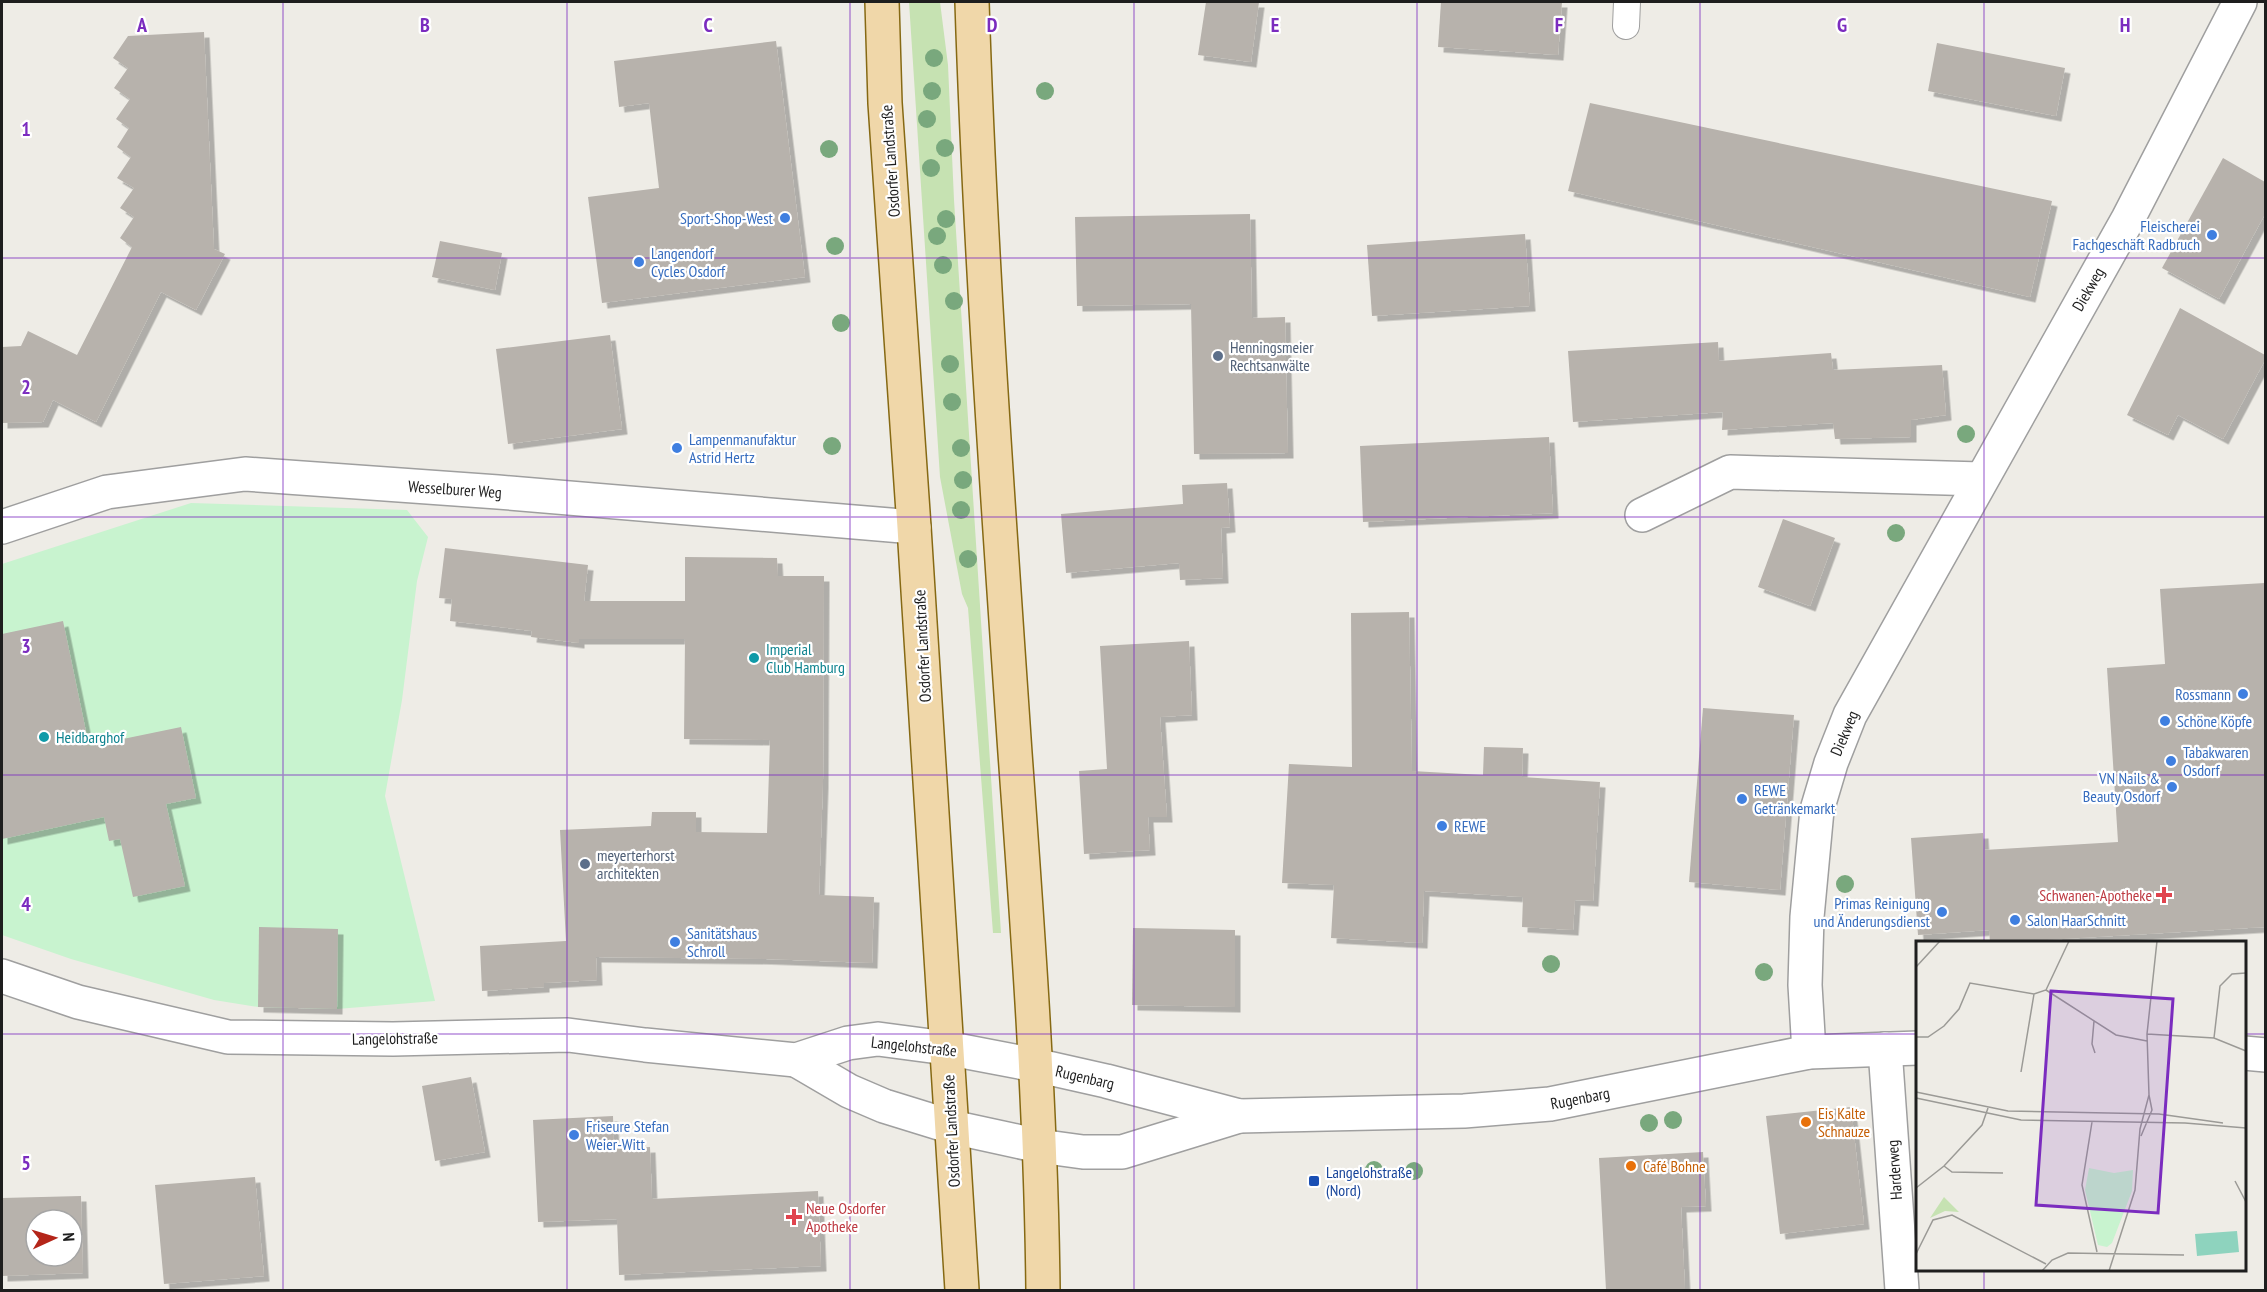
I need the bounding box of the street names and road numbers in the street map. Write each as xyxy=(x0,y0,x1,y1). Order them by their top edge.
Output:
street label: Osdorfer Landstraße xyxy=(876,104,904,218)
street label: Diekweg xyxy=(2067,263,2109,315)
street label: Wesselburer Weg xyxy=(407,476,503,502)
street label: Osdorfer Landstraße xyxy=(909,589,935,703)
street label: Diekweg xyxy=(1826,707,1862,759)
street label: Langelohstraße xyxy=(352,1027,438,1049)
street label: Langelohstraße xyxy=(870,1032,958,1060)
street label: Rugenbarg xyxy=(1054,1061,1116,1093)
street label: Osdorfer Landstraße xyxy=(938,1074,964,1188)
street label: Rugenbarg xyxy=(1549,1082,1611,1114)
street label: Harderweg xyxy=(1882,1139,1906,1201)

